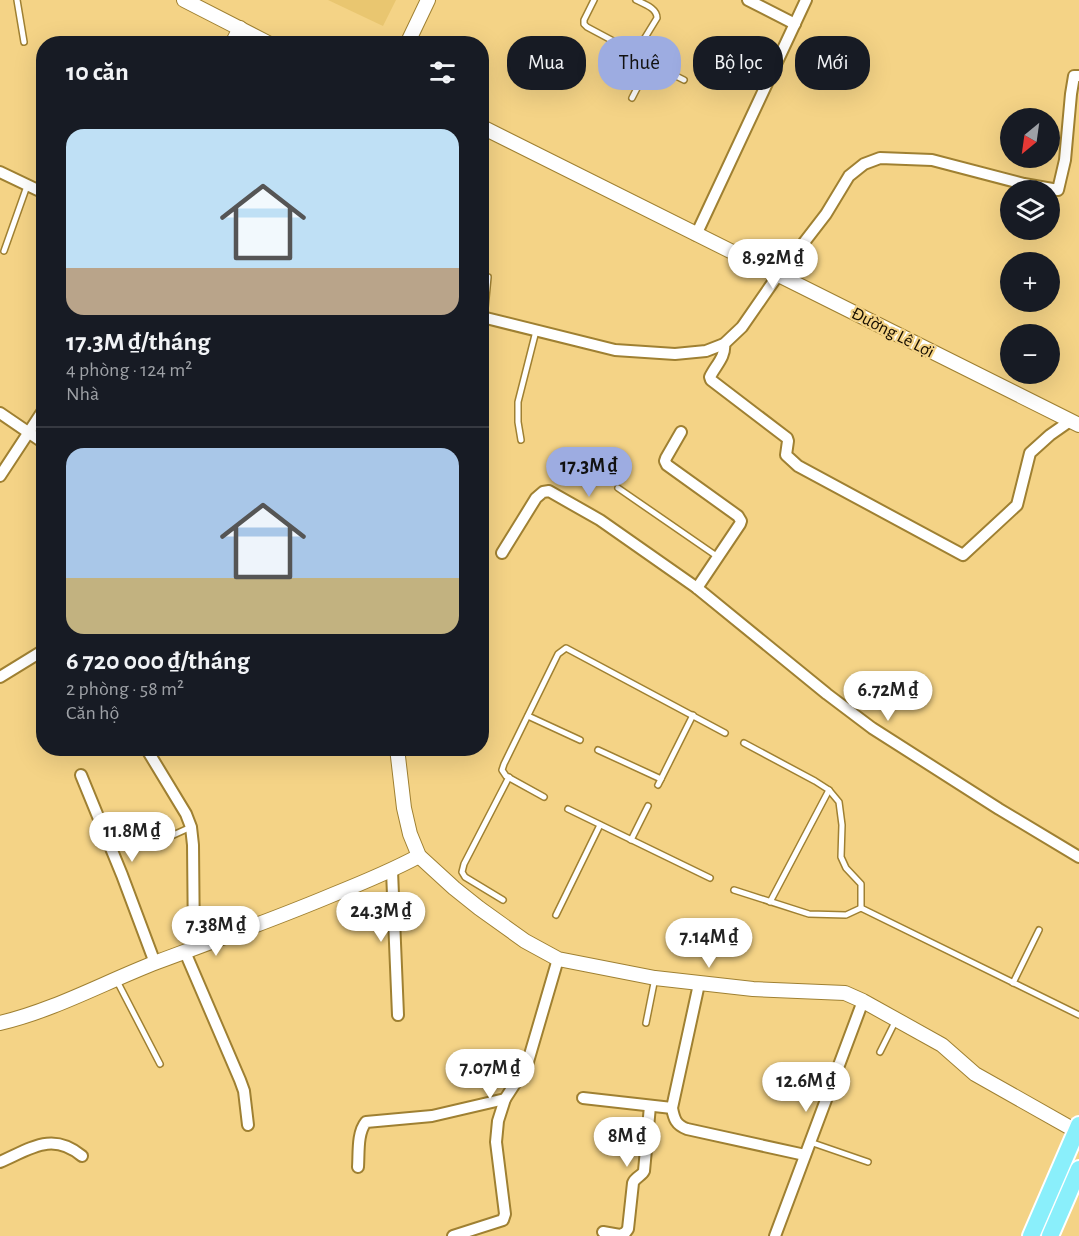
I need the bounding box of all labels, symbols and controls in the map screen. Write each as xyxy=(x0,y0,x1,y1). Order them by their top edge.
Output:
chip: Mua xyxy=(507,36,586,90)
chip: Thuê xyxy=(598,36,681,90)
chip: Bộ lọc xyxy=(693,36,783,90)
chip: Mới xyxy=(795,36,870,90)
icon: filters xyxy=(426,56,459,89)
text: 10 căn xyxy=(66,59,129,85)
north arrow xyxy=(1000,108,1060,168)
map controls xyxy=(1000,108,1060,384)
icon: home xyxy=(209,168,317,276)
button: layers xyxy=(1000,180,1060,240)
pin: 8.92M ₫ xyxy=(718,239,828,290)
text: 8.92M ₫ xyxy=(742,248,804,268)
button: + xyxy=(1000,252,1060,312)
street label: Đường Lê Lợi xyxy=(848,304,937,361)
button: − xyxy=(1000,324,1060,384)
text: 17.3M ₫/tháng xyxy=(66,329,210,355)
text: 4 phòng · 124 m² xyxy=(66,360,192,380)
text: Nhà xyxy=(66,384,99,404)
pin: 17.3M ₫ xyxy=(534,447,644,498)
text: 17.3M ₫ xyxy=(560,456,618,476)
icon: home xyxy=(209,487,317,595)
text: 6 720 000 ₫/tháng xyxy=(66,648,250,674)
pin: 6.72M ₫ xyxy=(833,671,943,722)
text: 2 phòng · 58 m² xyxy=(66,679,184,699)
text: 6.72M ₫ xyxy=(857,680,919,700)
text: Căn hộ xyxy=(66,703,119,723)
pin: 11.8M ₫ xyxy=(77,812,187,863)
text: 11.8M ₫ xyxy=(103,821,161,841)
pin: 24.3M ₫ xyxy=(326,892,436,943)
text: 24.3M ₫ xyxy=(350,901,412,921)
pin: 7.38M ₫ xyxy=(161,906,271,957)
text: 7.38M ₫ xyxy=(186,915,246,935)
pin: 7.14M ₫ xyxy=(654,918,764,969)
text: 7.14M ₫ xyxy=(679,927,739,947)
pin: 7.07M ₫ xyxy=(435,1049,545,1100)
text: 7.07M ₫ xyxy=(460,1058,521,1078)
pin: 12.6M ₫ xyxy=(751,1062,861,1113)
text: 12.6M ₫ xyxy=(776,1071,836,1091)
pin: 8M ₫ xyxy=(591,1117,663,1168)
text: 8M ₫ xyxy=(608,1126,646,1146)

